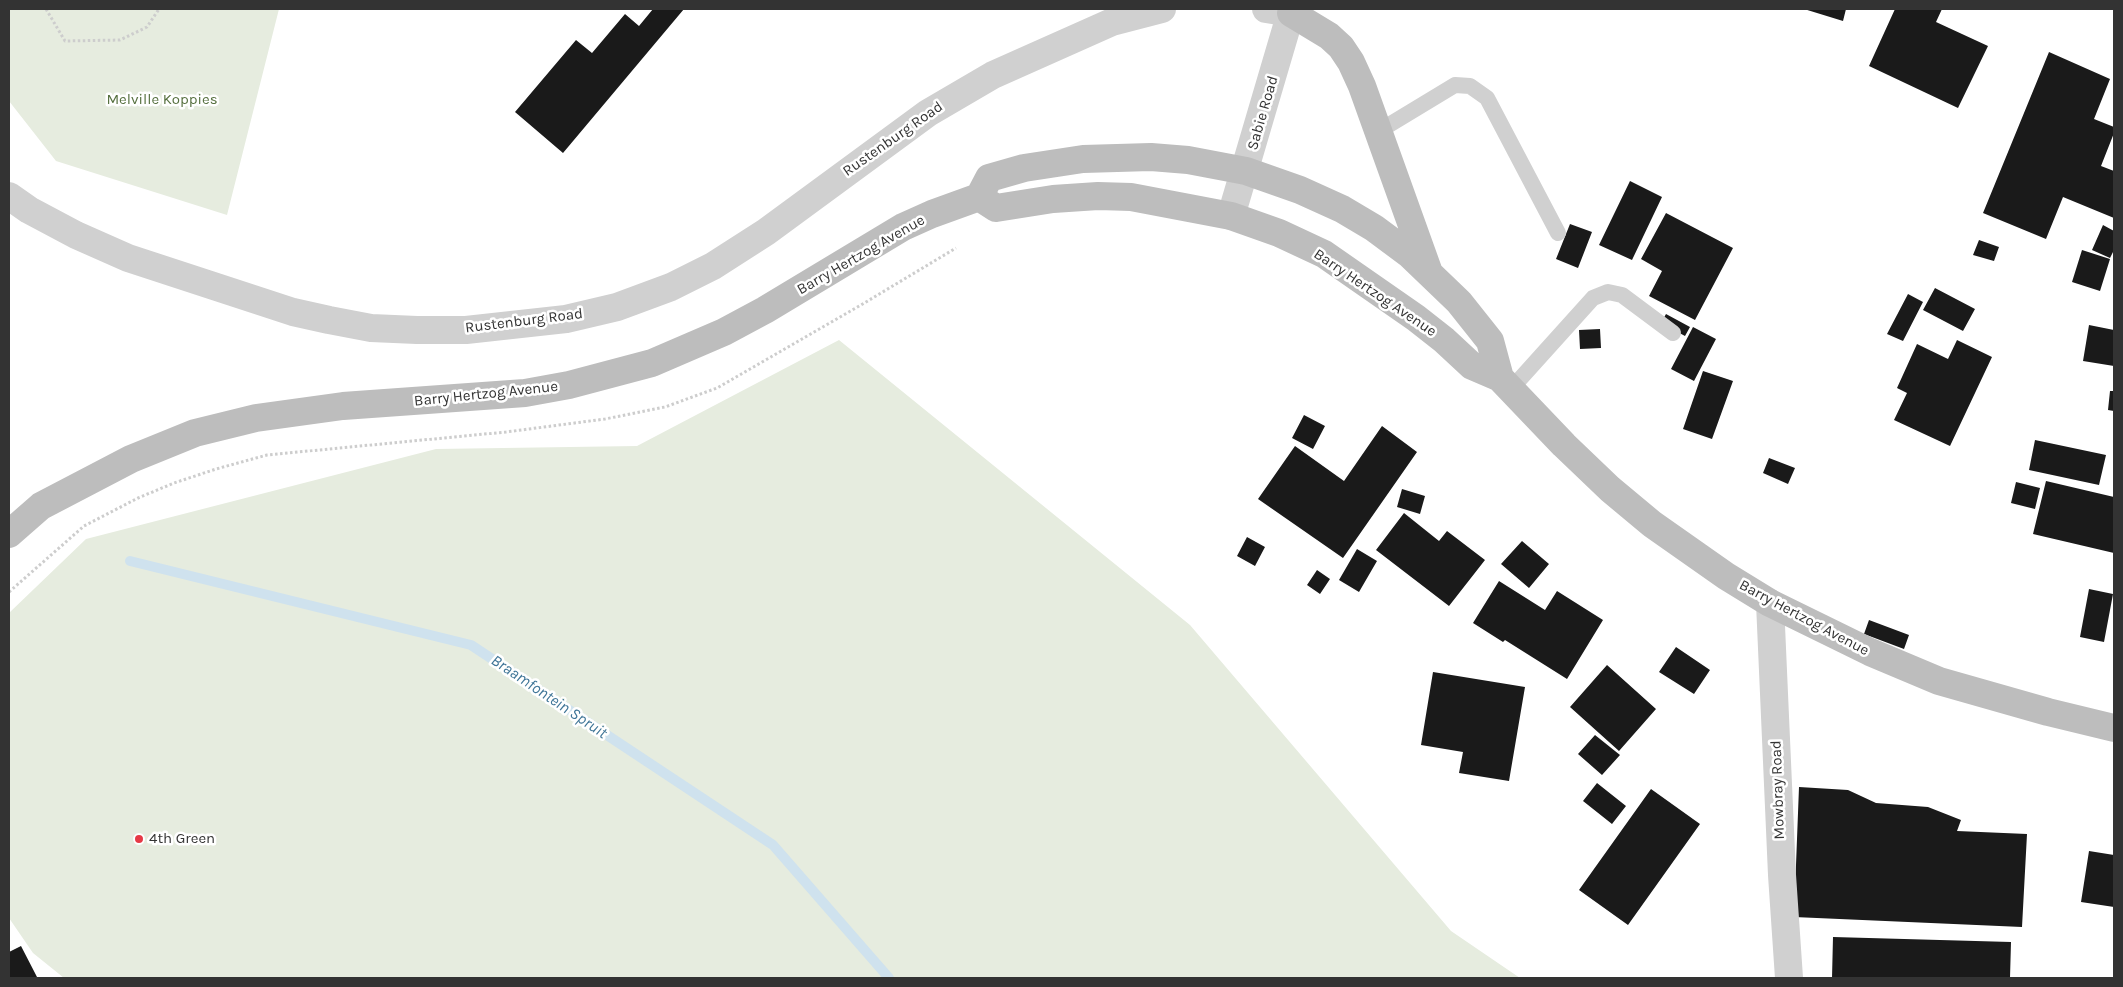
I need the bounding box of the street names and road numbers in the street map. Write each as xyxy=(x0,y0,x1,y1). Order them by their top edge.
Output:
street label: Sabie Road xyxy=(1244,74,1282,152)
street label: Rustenburg Road xyxy=(839,98,947,180)
street label: Barry Hertzog Avenue xyxy=(794,211,928,299)
street label: Barry Hertzog Avenue xyxy=(1310,245,1440,341)
street label: Rustenburg Road xyxy=(464,305,584,337)
street label: Barry Hertzog Avenue xyxy=(413,377,559,411)
street label: Barry Hertzog Avenue xyxy=(1736,576,1872,660)
street label: Mowbray Road xyxy=(1767,740,1789,840)

